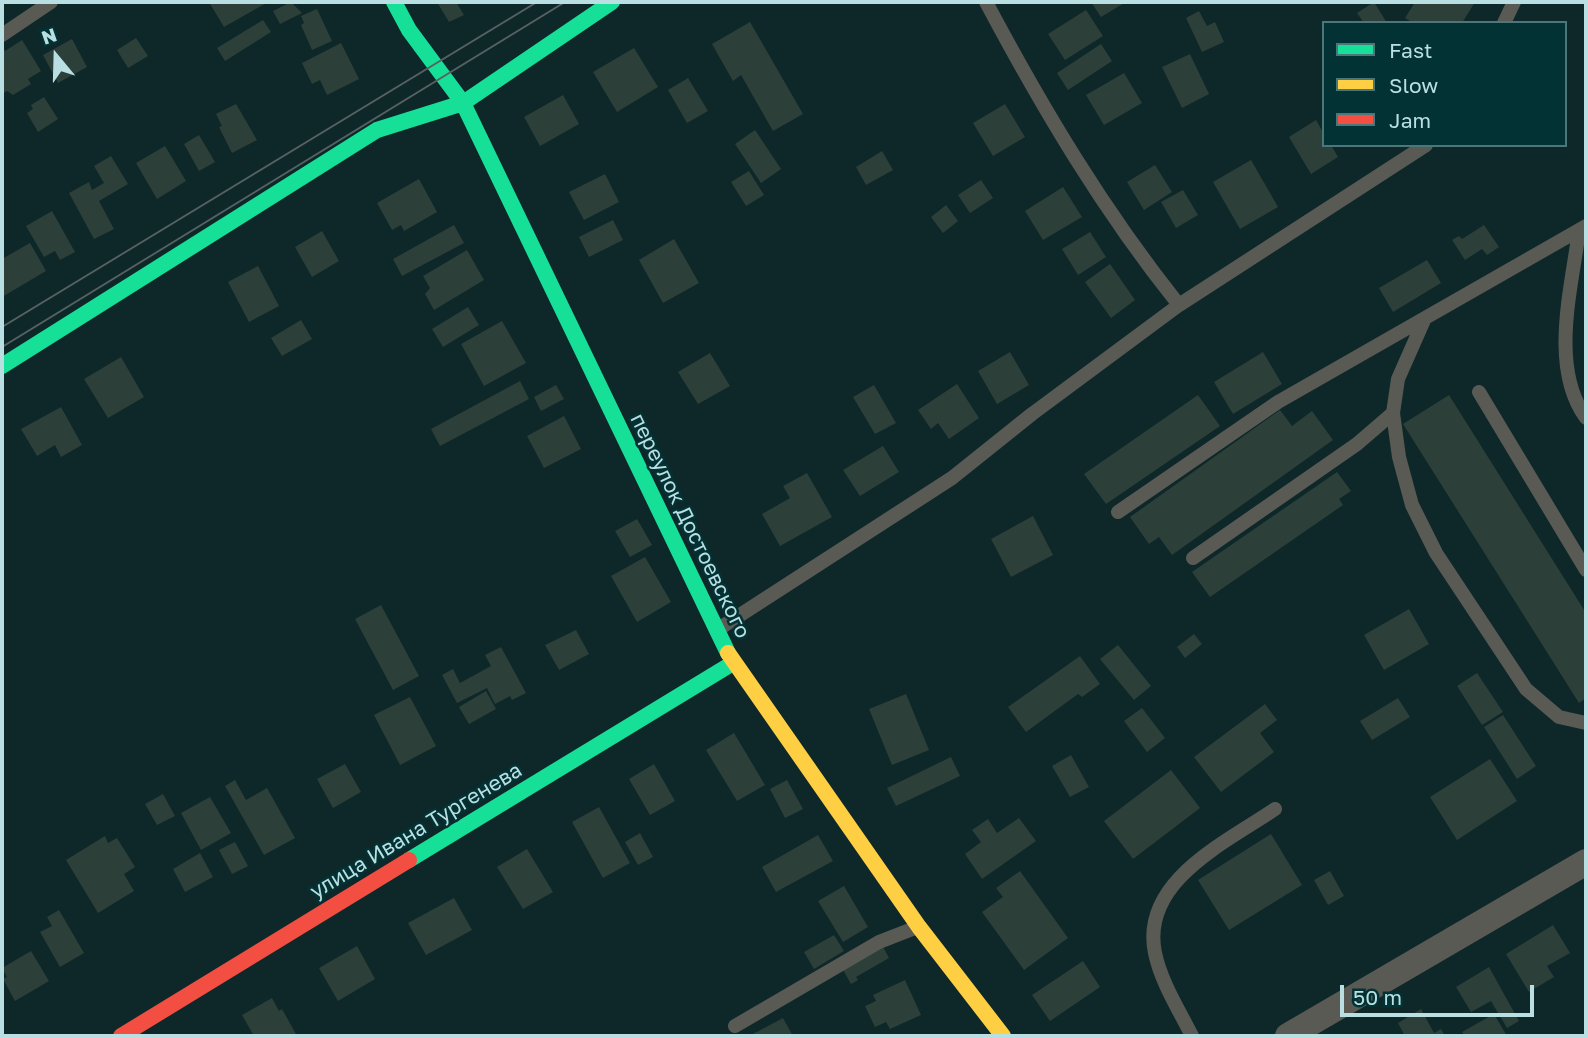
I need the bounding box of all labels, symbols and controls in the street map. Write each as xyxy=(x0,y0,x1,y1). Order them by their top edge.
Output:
north arrow xyxy=(21,21,91,91)
legend xyxy=(1322,21,1567,147)
text: N xyxy=(38,22,60,49)
text: Fast xyxy=(1389,37,1432,63)
text: Slow xyxy=(1389,72,1438,98)
text: Jam xyxy=(1389,107,1431,133)
street label: переулок Достоевского xyxy=(625,410,755,642)
street label: улица Ивана Тургенева xyxy=(305,758,527,904)
scale bar xyxy=(1343,972,1537,1016)
text: 50 m xyxy=(1353,984,1402,1010)

